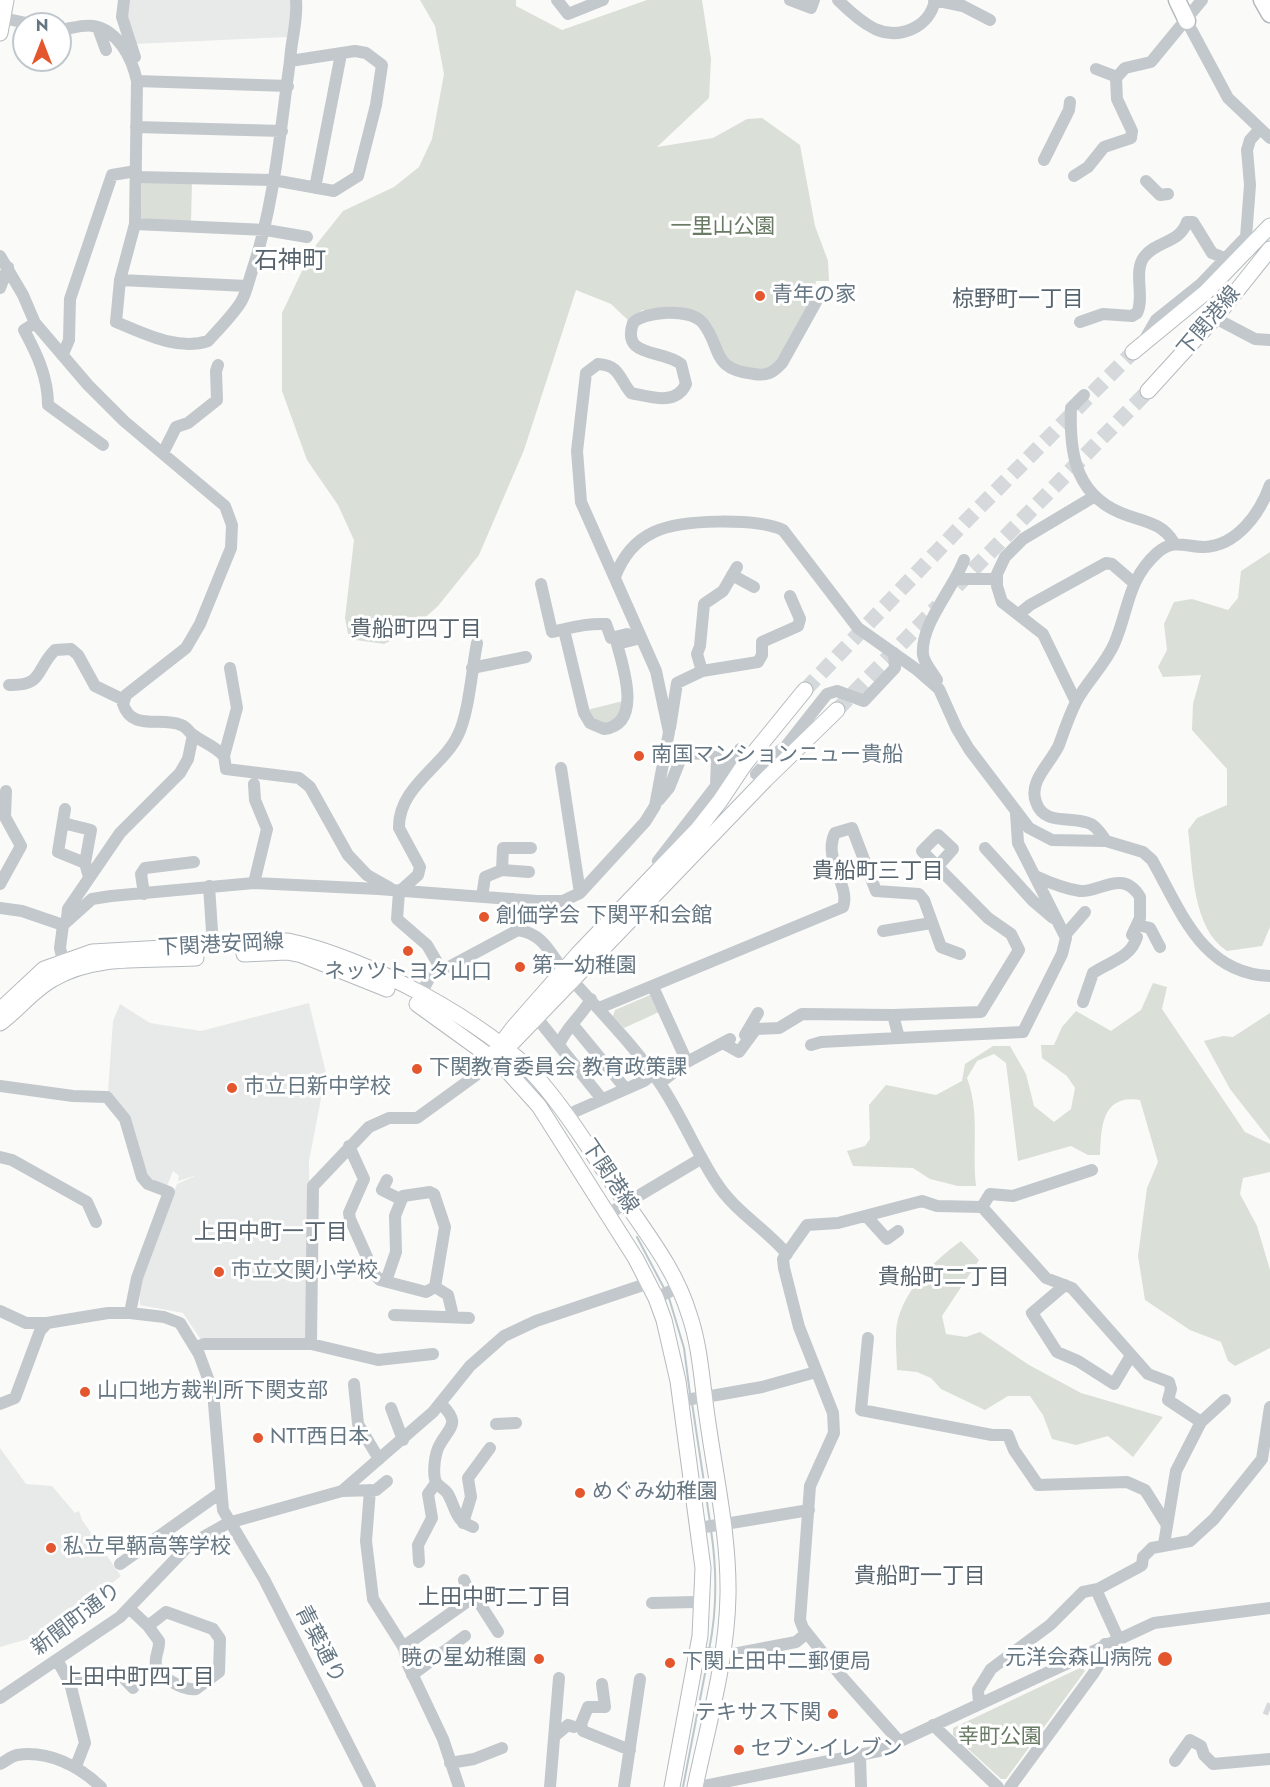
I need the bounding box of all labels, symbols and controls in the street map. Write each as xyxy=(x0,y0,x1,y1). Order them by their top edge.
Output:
north arrow xyxy=(12,12,72,72)
text: N xyxy=(36,14,48,37)
park label: 一里山公園 xyxy=(671,215,775,241)
district label: 石神町 xyxy=(254,248,326,276)
street label: 下関港線 xyxy=(1173,282,1247,362)
place label: 青年の家 xyxy=(772,283,856,309)
district label: 椋野町一丁目 xyxy=(952,288,1084,314)
marker: 青年の家 xyxy=(753,289,767,303)
district label: 貴船町四丁目 xyxy=(350,618,482,644)
place label: 南国マンションニュー貴船 xyxy=(651,743,903,769)
marker: 南国マンションニュー貴船 xyxy=(632,749,646,763)
district label: 貴船町三丁目 xyxy=(812,860,944,886)
place label: 創価学会 下関平和会館 xyxy=(496,904,712,930)
marker: 創価学会 下関平和会館 xyxy=(477,910,491,924)
street label: 下関港安岡線 xyxy=(157,930,285,962)
marker: ネッツトヨタ山口 xyxy=(401,944,415,958)
place label: 第一幼稚園 xyxy=(532,954,637,980)
place label: ネッツトヨタ山口 xyxy=(324,960,492,986)
marker: 第一幼稚園 xyxy=(513,960,527,974)
place label: 下関教育委員会 教育政策課 xyxy=(429,1056,687,1082)
marker: 下関教育委員会 教育政策課 xyxy=(410,1062,424,1076)
place label: 市立日新中学校 xyxy=(244,1075,391,1101)
marker: 市立日新中学校 xyxy=(225,1081,239,1095)
street label: 下関港線 xyxy=(575,1135,643,1219)
district label: 上田中町一丁目 xyxy=(194,1221,348,1247)
place label: 市立文関小学校 xyxy=(231,1259,378,1285)
marker: 市立文関小学校 xyxy=(212,1265,226,1279)
district label: 貴船町二丁目 xyxy=(878,1266,1010,1292)
place label: 山口地方裁判所下関支部 xyxy=(97,1379,328,1405)
marker: 山口地方裁判所下関支部 xyxy=(78,1385,92,1399)
place label: NTT西日本 xyxy=(270,1425,369,1451)
marker: NTT西日本 xyxy=(251,1431,265,1445)
place label: めぐみ幼稚園 xyxy=(592,1480,718,1506)
marker: めぐみ幼稚園 xyxy=(573,1486,587,1500)
place label: 私立早鞆高等学校 xyxy=(63,1535,231,1561)
marker: 私立早鞆高等学校 xyxy=(44,1541,58,1555)
district label: 貴船町一丁目 xyxy=(854,1565,986,1591)
street label: 新聞町通り xyxy=(27,1578,127,1662)
district label: 上田中町二丁目 xyxy=(418,1586,572,1612)
street label: 青葉通り xyxy=(289,1602,349,1688)
place label: 暁の星幼稚園 xyxy=(401,1646,527,1672)
place label: 元洋会森山病院 xyxy=(1005,1646,1152,1672)
place label: 下関上田中二郵便局 xyxy=(682,1650,871,1676)
marker: 元洋会森山病院 xyxy=(1156,1650,1174,1668)
marker: 暁の星幼稚園 xyxy=(532,1652,546,1666)
marker: 下関上田中二郵便局 xyxy=(663,1656,677,1670)
district label: 上田中町四丁目 xyxy=(61,1666,215,1692)
place label: テキサス下関 xyxy=(695,1701,821,1727)
marker: テキサス下関 xyxy=(826,1707,840,1721)
park label: 幸町公園 xyxy=(958,1725,1042,1751)
place label: セブン-イレブン xyxy=(751,1737,902,1763)
marker: セブン-イレブン xyxy=(732,1743,746,1757)

